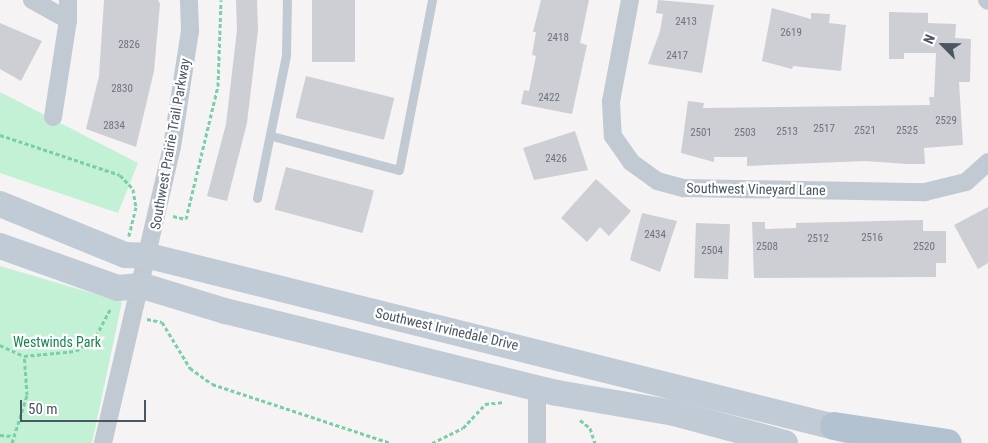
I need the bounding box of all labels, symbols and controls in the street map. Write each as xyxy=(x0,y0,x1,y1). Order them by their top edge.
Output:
house number: 2413 xyxy=(675,15,697,29)
north arrow xyxy=(918,20,968,70)
house number: 2619 xyxy=(780,26,802,40)
house number: 2418 xyxy=(547,31,569,45)
text: N xyxy=(920,32,938,46)
house number: 2826 xyxy=(118,38,140,52)
house number: 2417 xyxy=(666,49,688,63)
street label: Southwest Prairie Trail Parkway xyxy=(147,57,193,231)
house number: 2830 xyxy=(111,82,133,96)
house number: 2422 xyxy=(538,91,560,105)
house number: 2529 xyxy=(935,114,957,128)
house number: 2834 xyxy=(103,119,125,133)
house number: 2517 xyxy=(813,122,835,136)
house number: 2521 xyxy=(854,124,876,138)
house number: 2525 xyxy=(896,124,918,138)
house number: 2513 xyxy=(776,125,798,139)
house number: 2501 xyxy=(690,126,712,140)
house number: 2503 xyxy=(734,126,756,140)
house number: 2426 xyxy=(545,152,567,166)
street label: Southwest Vineyard Lane xyxy=(686,179,826,199)
house number: 2434 xyxy=(644,228,666,242)
house number: 2516 xyxy=(861,231,883,245)
house number: 2512 xyxy=(807,232,829,246)
house number: 2508 xyxy=(756,240,778,254)
house number: 2520 xyxy=(913,240,935,254)
house number: 2504 xyxy=(701,244,723,258)
street label: Southwest Irvinedale Drive xyxy=(374,304,520,354)
park label: Westwinds Park xyxy=(13,334,101,350)
scale bar xyxy=(22,390,149,422)
text: 50 m xyxy=(28,400,58,418)

